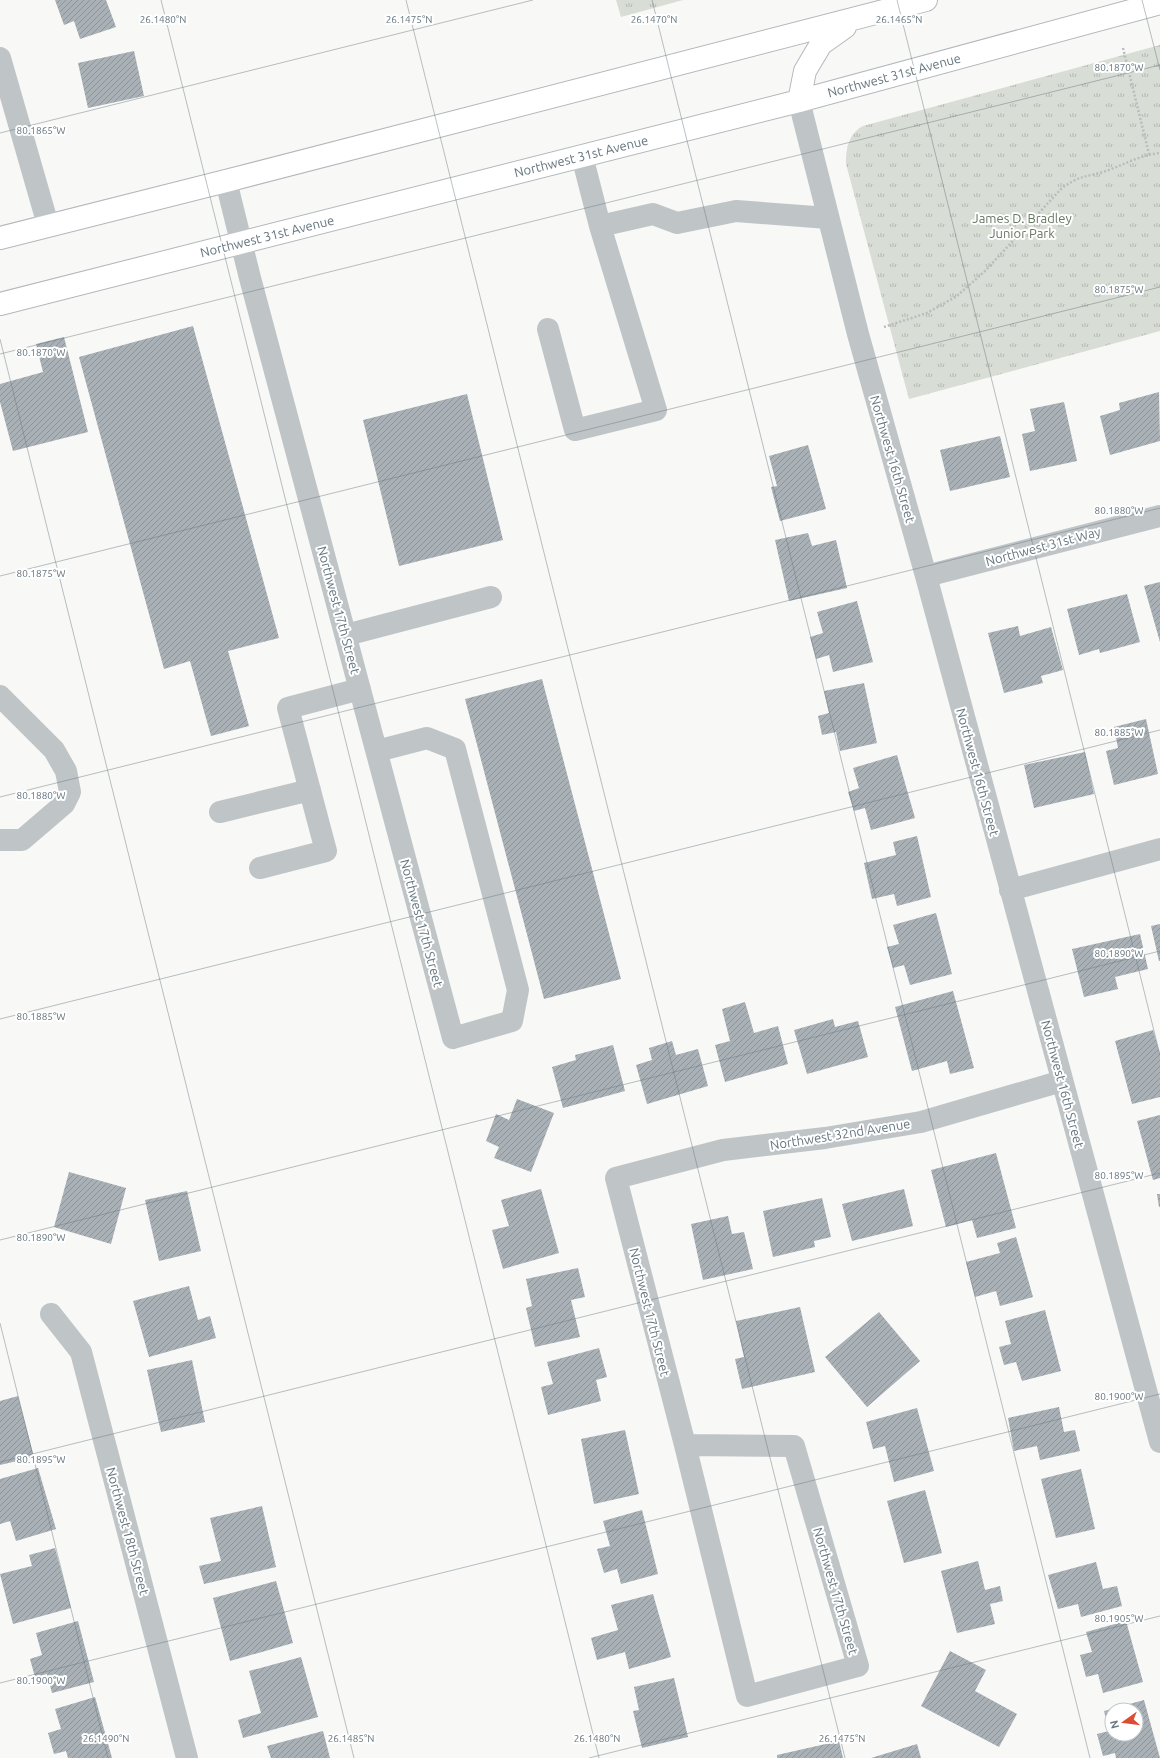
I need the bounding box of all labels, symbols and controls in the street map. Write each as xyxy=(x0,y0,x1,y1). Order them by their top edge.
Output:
text: 26.1480°N xyxy=(140,14,186,25)
text: 26.1475°N xyxy=(386,14,432,25)
text: 26.1470°N xyxy=(631,14,677,25)
text: 26.1465°N xyxy=(876,14,922,25)
street label: Northwest 31st Avenue xyxy=(826,50,962,100)
text: 80.1870°W xyxy=(1095,62,1143,73)
text: 80.1865°W xyxy=(17,125,65,136)
street label: Northwest 31st Avenue xyxy=(513,133,649,179)
park label: James D. Bradley Junior Park xyxy=(972,211,1072,240)
street label: Northwest 31st Avenue xyxy=(199,213,335,259)
text: 80.1875°W xyxy=(1095,284,1143,295)
text: 80.1870°W xyxy=(17,347,65,358)
street label: Northwest 16th Street xyxy=(868,394,918,524)
text: 80.1880°W xyxy=(1095,505,1143,516)
street label: Northwest 31st Way xyxy=(984,524,1102,568)
street label: Northwest 17th Street xyxy=(315,545,363,675)
text: 80.1875°W xyxy=(17,568,65,579)
street label: Northwest 16th Street xyxy=(954,707,1002,837)
text: 80.1885°W xyxy=(1095,727,1143,738)
text: 80.1880°W xyxy=(17,790,65,801)
street label: Northwest 17th Street xyxy=(398,858,446,988)
text: 80.1890°W xyxy=(1095,948,1143,959)
text: 80.1885°W xyxy=(17,1011,65,1022)
street label: Northwest 16th Street xyxy=(1039,1019,1087,1149)
street label: Northwest 32nd Avenue xyxy=(769,1116,911,1152)
text: 80.1895°W xyxy=(1095,1170,1143,1181)
text: 80.1890°W xyxy=(17,1232,65,1243)
street label: Northwest 17th Street xyxy=(627,1246,673,1378)
text: 80.1900°W xyxy=(1095,1391,1143,1402)
text: 80.1895°W xyxy=(17,1454,65,1465)
street label: Northwest 18th Street xyxy=(104,1466,152,1596)
street label: Northwest 17th Street xyxy=(811,1526,861,1656)
text: 80.1905°W xyxy=(1095,1613,1143,1624)
text: 80.1900°W xyxy=(17,1675,65,1686)
north arrow xyxy=(1104,1702,1144,1742)
text: N xyxy=(1107,1719,1121,1730)
text: 26.1490°N xyxy=(83,1733,129,1744)
text: 26.1485°N xyxy=(328,1733,374,1744)
text: 26.1480°N xyxy=(574,1733,620,1744)
text: 26.1475°N xyxy=(819,1733,865,1744)

